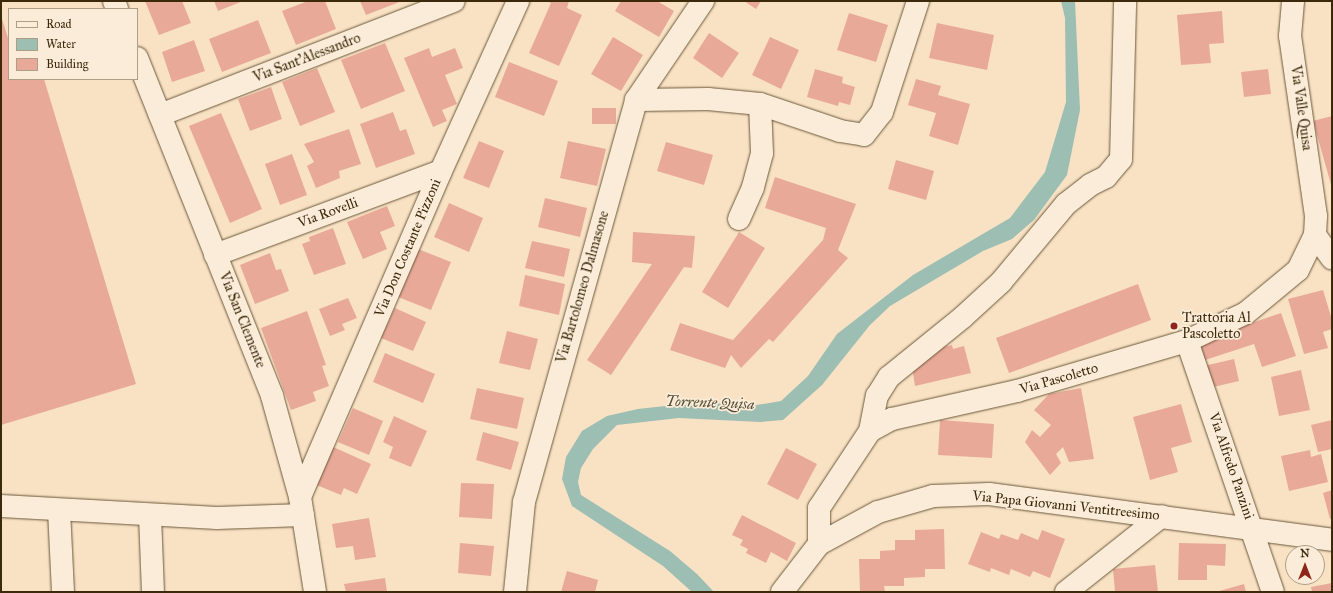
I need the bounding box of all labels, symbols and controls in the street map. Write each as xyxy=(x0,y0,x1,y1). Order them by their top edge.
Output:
legend xyxy=(8,8,138,80)
text: Road xyxy=(46,17,72,31)
street label: Via Sant'Alessandro xyxy=(251,30,363,86)
text: Water xyxy=(46,37,76,51)
text: Building xyxy=(46,57,88,71)
street label: Via Valle Quisa xyxy=(1287,64,1315,152)
street label: Via Don Costante Pizzoni xyxy=(371,176,445,320)
street label: Via Rovelli xyxy=(295,194,361,232)
street label: Via Bartolomeo Dalmasone xyxy=(553,209,613,365)
street label: Via San Clemente xyxy=(215,270,269,370)
place label: Trattoria Al Pascoletto xyxy=(1182,310,1251,342)
marker: Trattoria Al Pascoletto xyxy=(1169,321,1179,331)
street label: Via Pascoletto xyxy=(1018,360,1100,398)
water label: Torrente Quisa xyxy=(665,392,755,414)
street label: Via Alfredo Panzini xyxy=(1205,410,1257,522)
street label: Via Papa Giovanni Ventitreesimo xyxy=(972,488,1160,524)
north arrow xyxy=(1285,545,1325,585)
text: N xyxy=(1300,547,1310,560)

